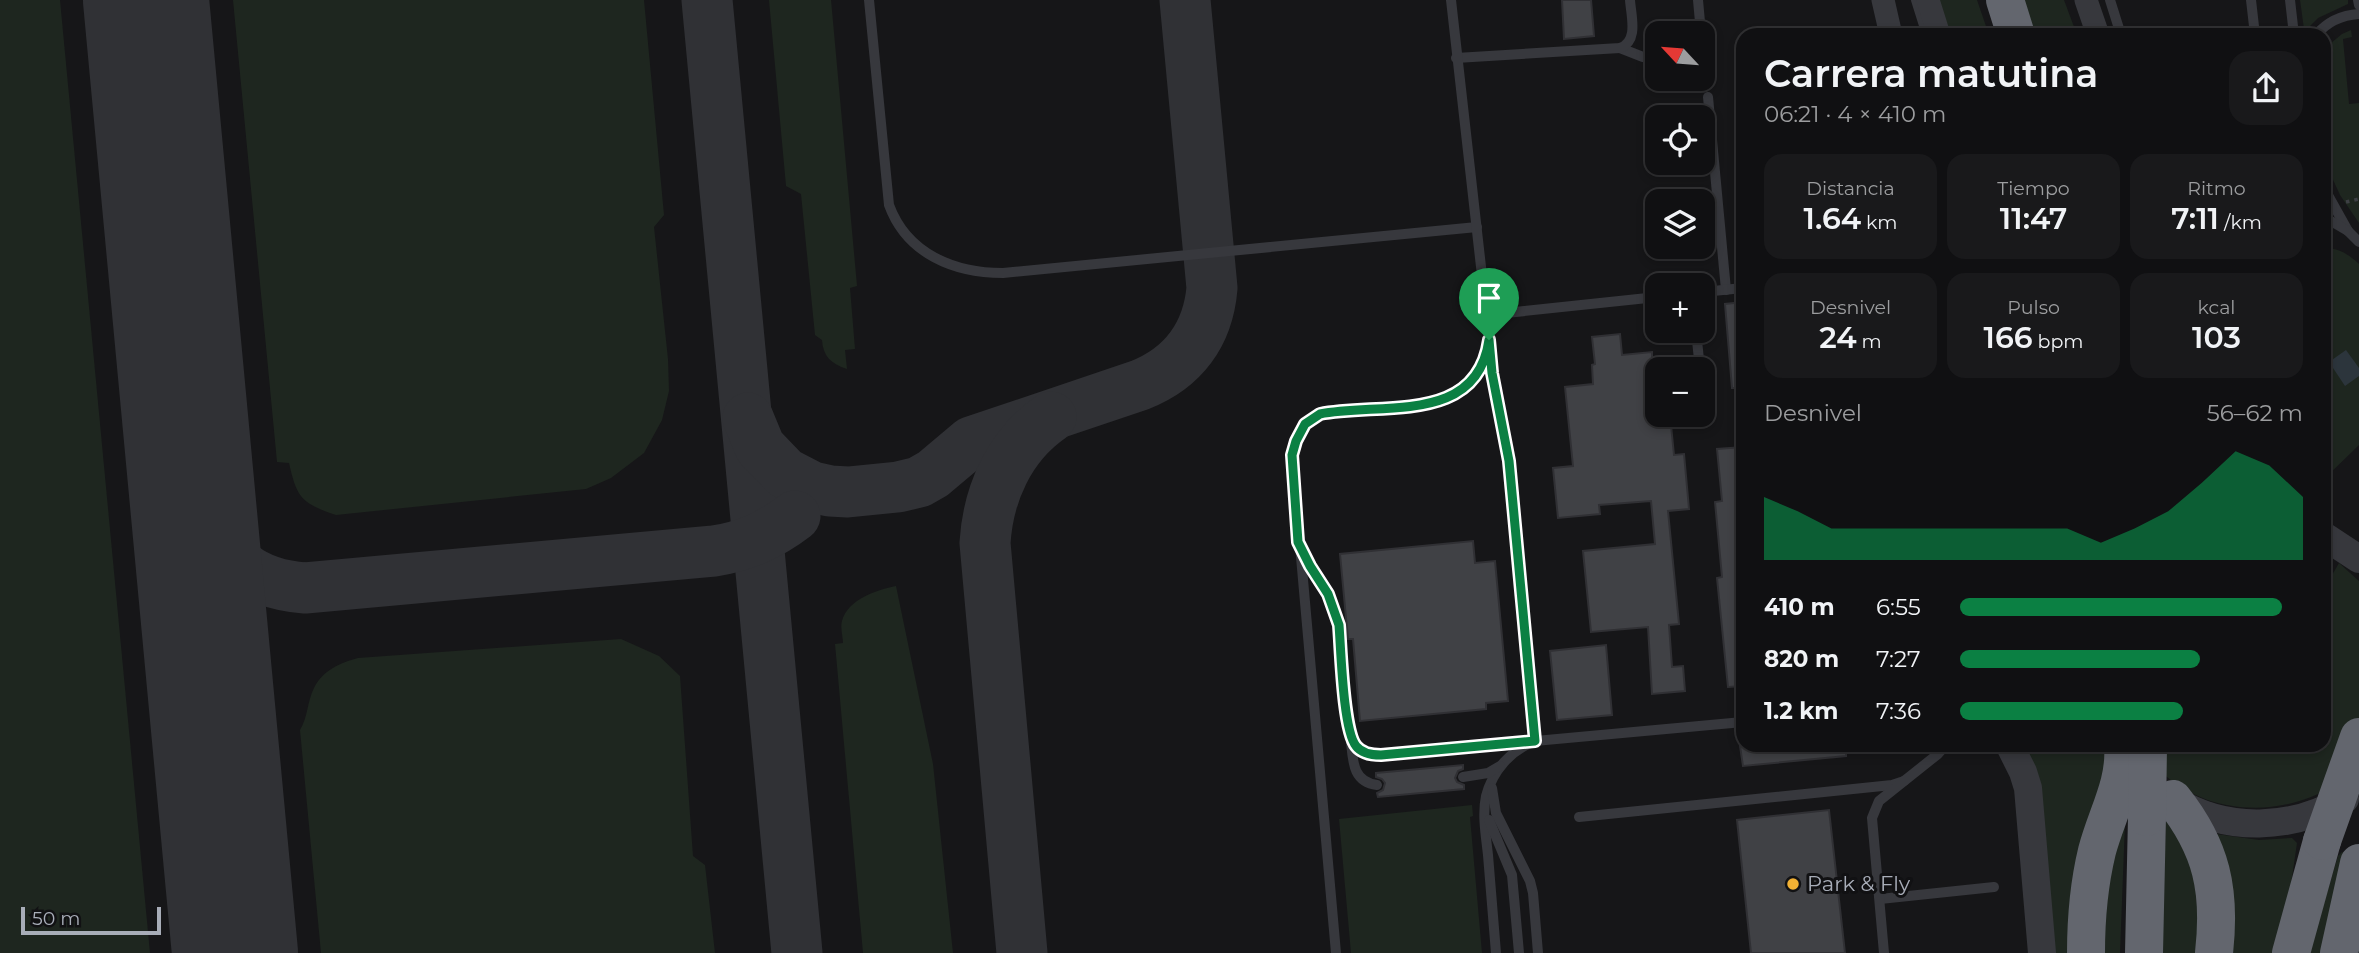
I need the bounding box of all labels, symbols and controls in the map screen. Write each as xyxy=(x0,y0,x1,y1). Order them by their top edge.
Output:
north arrow xyxy=(1645,21,1715,91)
map controls xyxy=(1645,21,1715,427)
text: Carrera matutina xyxy=(1764,50,2098,97)
button: share xyxy=(2229,51,2303,125)
text: 06:21 · 4 × 410 m xyxy=(1764,100,1946,128)
button: locate xyxy=(1645,105,1715,175)
text: Distancia xyxy=(1806,177,1895,200)
text: Tiempo xyxy=(1997,177,2070,200)
text: Ritmo xyxy=(2187,177,2246,200)
button: layers xyxy=(1645,189,1715,259)
text: 1.64 xyxy=(1804,200,1861,237)
text: 11:47 xyxy=(2000,200,2067,237)
text: 7:11 xyxy=(2171,200,2219,237)
text: km xyxy=(1861,211,1897,234)
text: /km xyxy=(2219,211,2262,234)
pin xyxy=(1459,268,1519,340)
button: + xyxy=(1645,273,1715,343)
icon: arrive xyxy=(1470,279,1508,317)
text: Desnivel xyxy=(1810,296,1891,319)
text: Pulso xyxy=(2007,296,2060,319)
text: kcal xyxy=(2198,296,2235,319)
text: 24 xyxy=(1819,319,1857,356)
text: 166 xyxy=(1984,319,2033,356)
text: 103 xyxy=(2192,319,2241,356)
text: m xyxy=(1857,330,1882,353)
text: bpm xyxy=(2033,330,2083,353)
button: − xyxy=(1645,357,1715,427)
text: Desnivel xyxy=(1764,399,1862,427)
text: 56–62 m xyxy=(2207,399,2303,427)
text: 410 m xyxy=(1764,593,1835,621)
text: 6:55 xyxy=(1876,593,1921,621)
text: 820 m xyxy=(1764,645,1839,673)
text: 7:27 xyxy=(1876,645,1921,673)
text: 1.2 km xyxy=(1764,697,1838,725)
text: 7:36 xyxy=(1876,697,1921,725)
place label: Park & Fly xyxy=(1807,871,1911,896)
marker: Park & Fly xyxy=(1785,876,1801,892)
scale bar xyxy=(21,904,161,936)
text: 50 m xyxy=(32,907,80,930)

